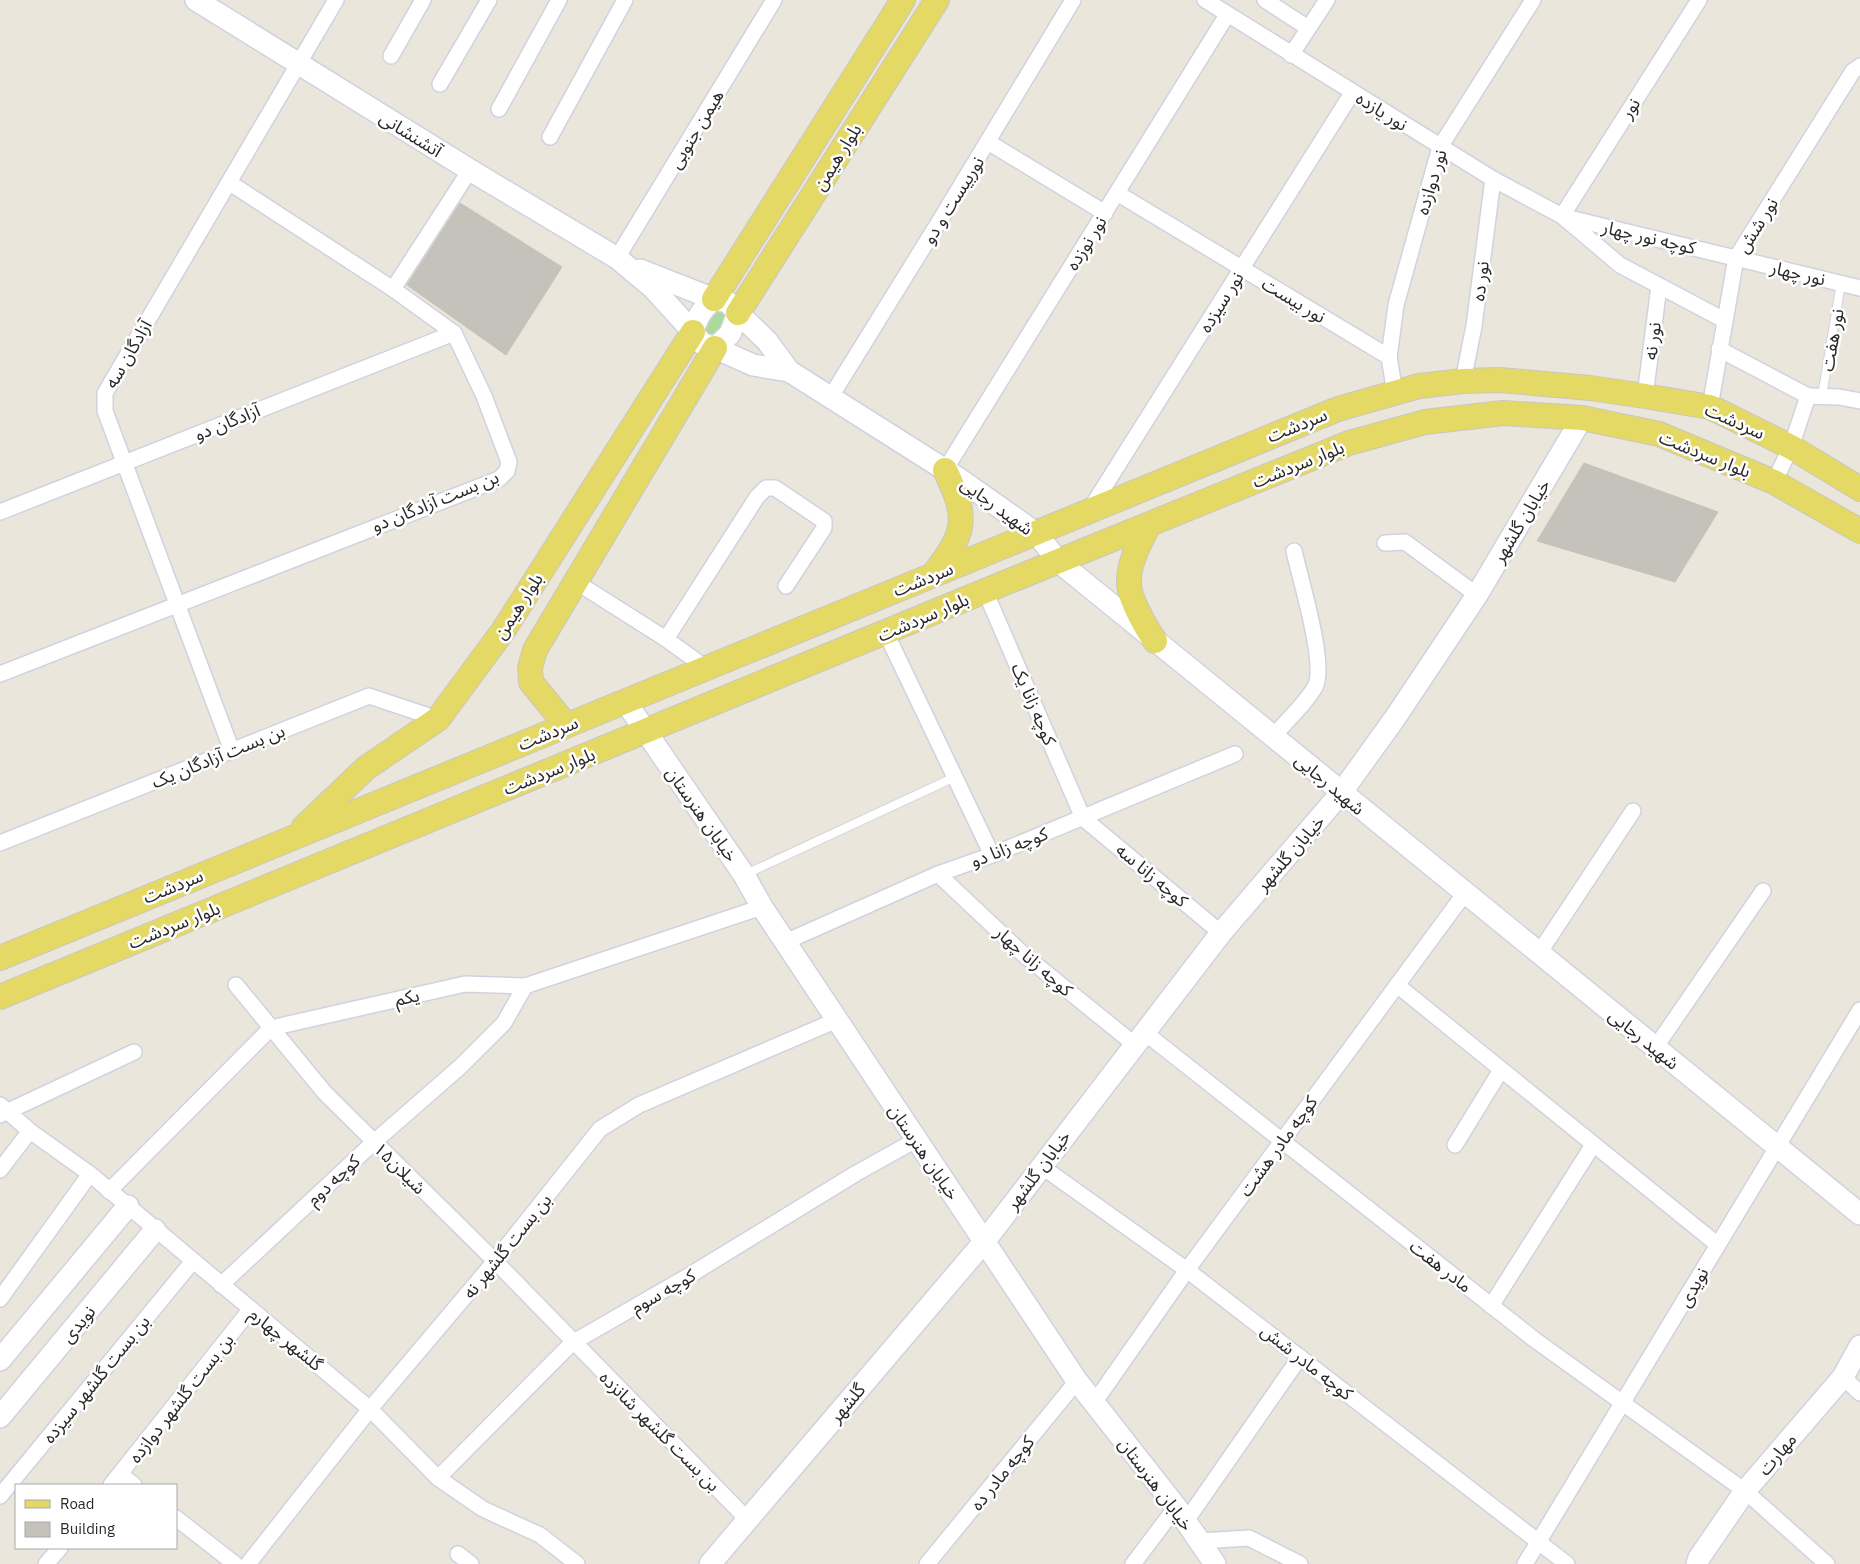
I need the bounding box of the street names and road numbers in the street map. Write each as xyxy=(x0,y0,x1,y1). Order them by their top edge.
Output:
street label: هیمن جنوبی xyxy=(663,85,729,173)
street label: نور یازده xyxy=(1352,86,1412,136)
street label: نور xyxy=(1614,93,1645,123)
street label: آتشنشانی xyxy=(375,106,447,163)
street label: بلوار هیمن xyxy=(808,119,866,195)
street label: نور دوازده xyxy=(1410,147,1452,217)
street label: نوربیست و دو xyxy=(917,152,989,248)
street label: نور شش xyxy=(1731,193,1783,257)
street label: نور نوزده xyxy=(1060,212,1112,274)
street label: کوچه نور چهار xyxy=(1599,215,1699,259)
street label: نور چهار xyxy=(1767,255,1828,291)
street label: نور ده xyxy=(1466,260,1494,302)
street label: نور سیزده xyxy=(1193,267,1249,337)
street label: نور بیست xyxy=(1258,272,1330,328)
street label: نور هفت xyxy=(1815,307,1849,373)
street label: آزادگان سه xyxy=(99,315,157,392)
street label: نور نه xyxy=(1638,321,1666,361)
street label: آزادگان دو xyxy=(191,398,264,446)
street label: سردشت xyxy=(1702,398,1768,444)
street label: سردشت xyxy=(1263,403,1331,447)
street label: بلوار سردشت xyxy=(1656,425,1754,483)
street label: بلوار سردشت xyxy=(1249,435,1347,493)
street label: بن بست آزادگان دو xyxy=(368,465,502,537)
street label: شهید رجایی xyxy=(956,472,1038,540)
street label: خیابان گلشهر xyxy=(1487,475,1555,568)
street label: سردشت xyxy=(889,557,957,601)
street label: بلوار هیمن xyxy=(488,569,548,643)
street label: بلوار سردشت xyxy=(874,587,972,647)
street label: کوچه زانا یک xyxy=(1006,659,1062,749)
street label: سردشت xyxy=(514,711,582,755)
street label: بن بست آزادگان یک xyxy=(148,719,288,793)
street label: بلوار سردشت xyxy=(500,742,598,800)
street label: شهید رجایی xyxy=(1290,748,1370,820)
street label: خیابان هنرستان xyxy=(661,762,743,866)
street label: خیابان گلشهر xyxy=(1250,810,1329,897)
street label: کوچه زانا دو xyxy=(967,822,1051,872)
street label: کوچه زانا سه xyxy=(1111,838,1193,912)
street label: سردشت xyxy=(139,864,207,908)
street label: بلوار سردشت xyxy=(125,896,223,954)
street label: کوچه زانا چهار xyxy=(989,920,1078,1002)
street label: یکم xyxy=(393,983,422,1013)
street label: شهید رجایی xyxy=(1604,1004,1684,1074)
street label: کوچه مادر هشت xyxy=(1234,1091,1323,1201)
street label: خیابان هنرستان xyxy=(884,1100,964,1204)
street label: خیابان گلشهر xyxy=(1000,1126,1075,1215)
street label: شیلان۱۵ xyxy=(369,1137,431,1199)
street label: کوچه دوم xyxy=(301,1149,367,1213)
street label: بن بست گلشهر نه xyxy=(458,1189,556,1303)
street label: مادر هفت xyxy=(1405,1234,1477,1298)
street label: کوچه سوم xyxy=(627,1263,701,1321)
street label: نویدی xyxy=(1673,1263,1713,1311)
street label: نویدی xyxy=(56,1301,100,1347)
street label: گلشهر چهارم xyxy=(243,1302,328,1378)
street label: بن بست گلشهر سیزده xyxy=(37,1310,155,1448)
street label: کوچه مادر شش xyxy=(1256,1319,1358,1406)
street label: بن بست گلشهر دوازده xyxy=(123,1329,239,1467)
street label: بن بست گلشهر شانزده xyxy=(595,1366,725,1496)
street label: گلشهر xyxy=(823,1378,870,1428)
street label: مهارت xyxy=(1753,1428,1801,1480)
street label: کوچه مادر ده xyxy=(965,1431,1040,1515)
street label: خیابان هنرستان xyxy=(1114,1433,1198,1535)

